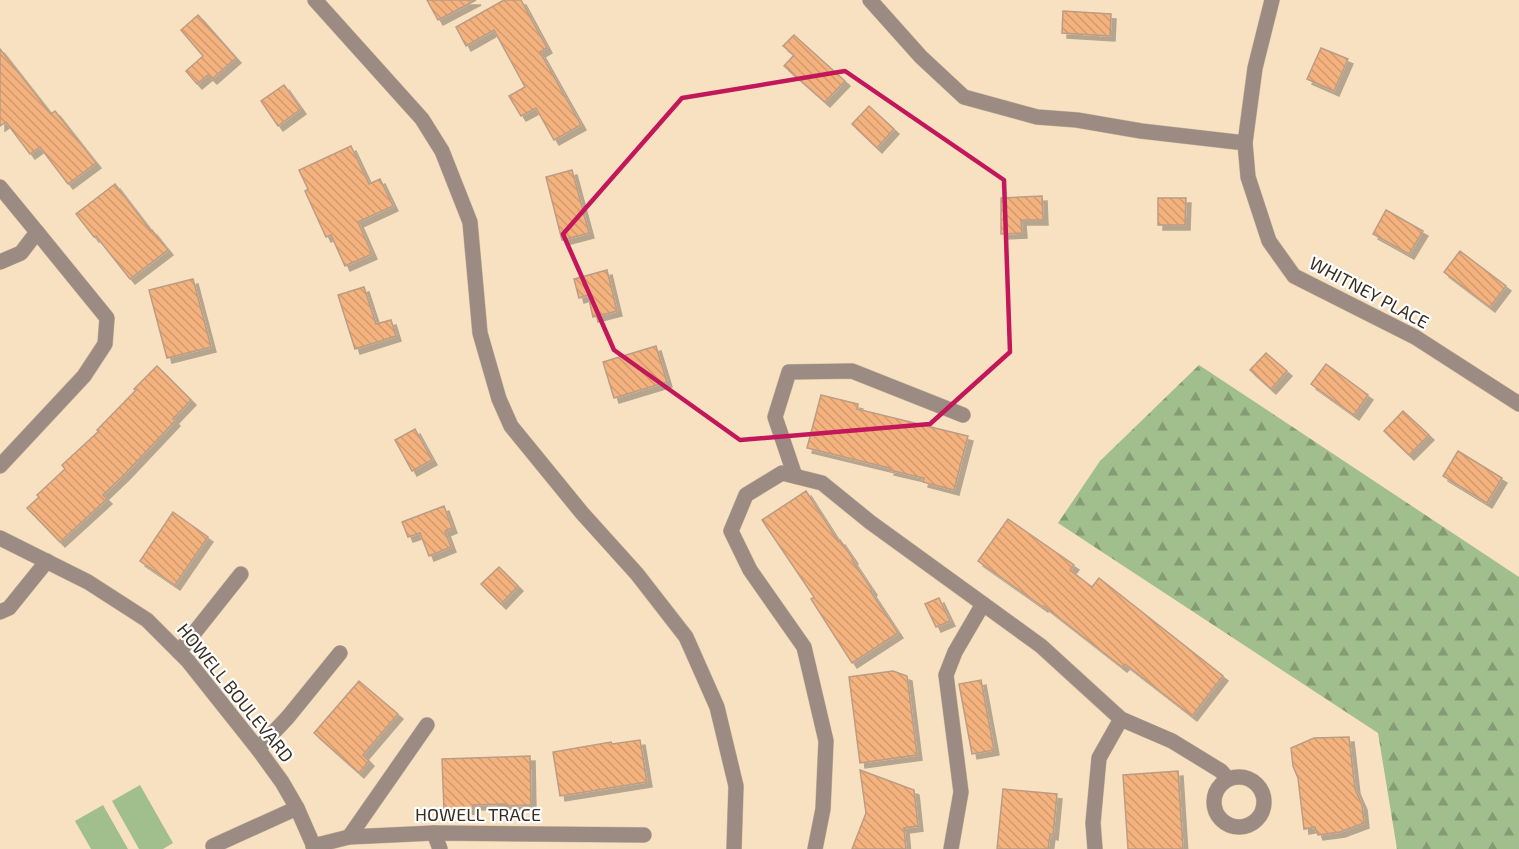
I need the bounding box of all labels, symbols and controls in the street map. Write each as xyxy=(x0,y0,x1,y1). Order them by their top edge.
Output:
street label: WHITNEY PLACE xyxy=(1306,251,1433,333)
street label: HOWELL BOULEVARD xyxy=(173,618,299,766)
street label: HOWELL TRACE xyxy=(415,803,541,825)

